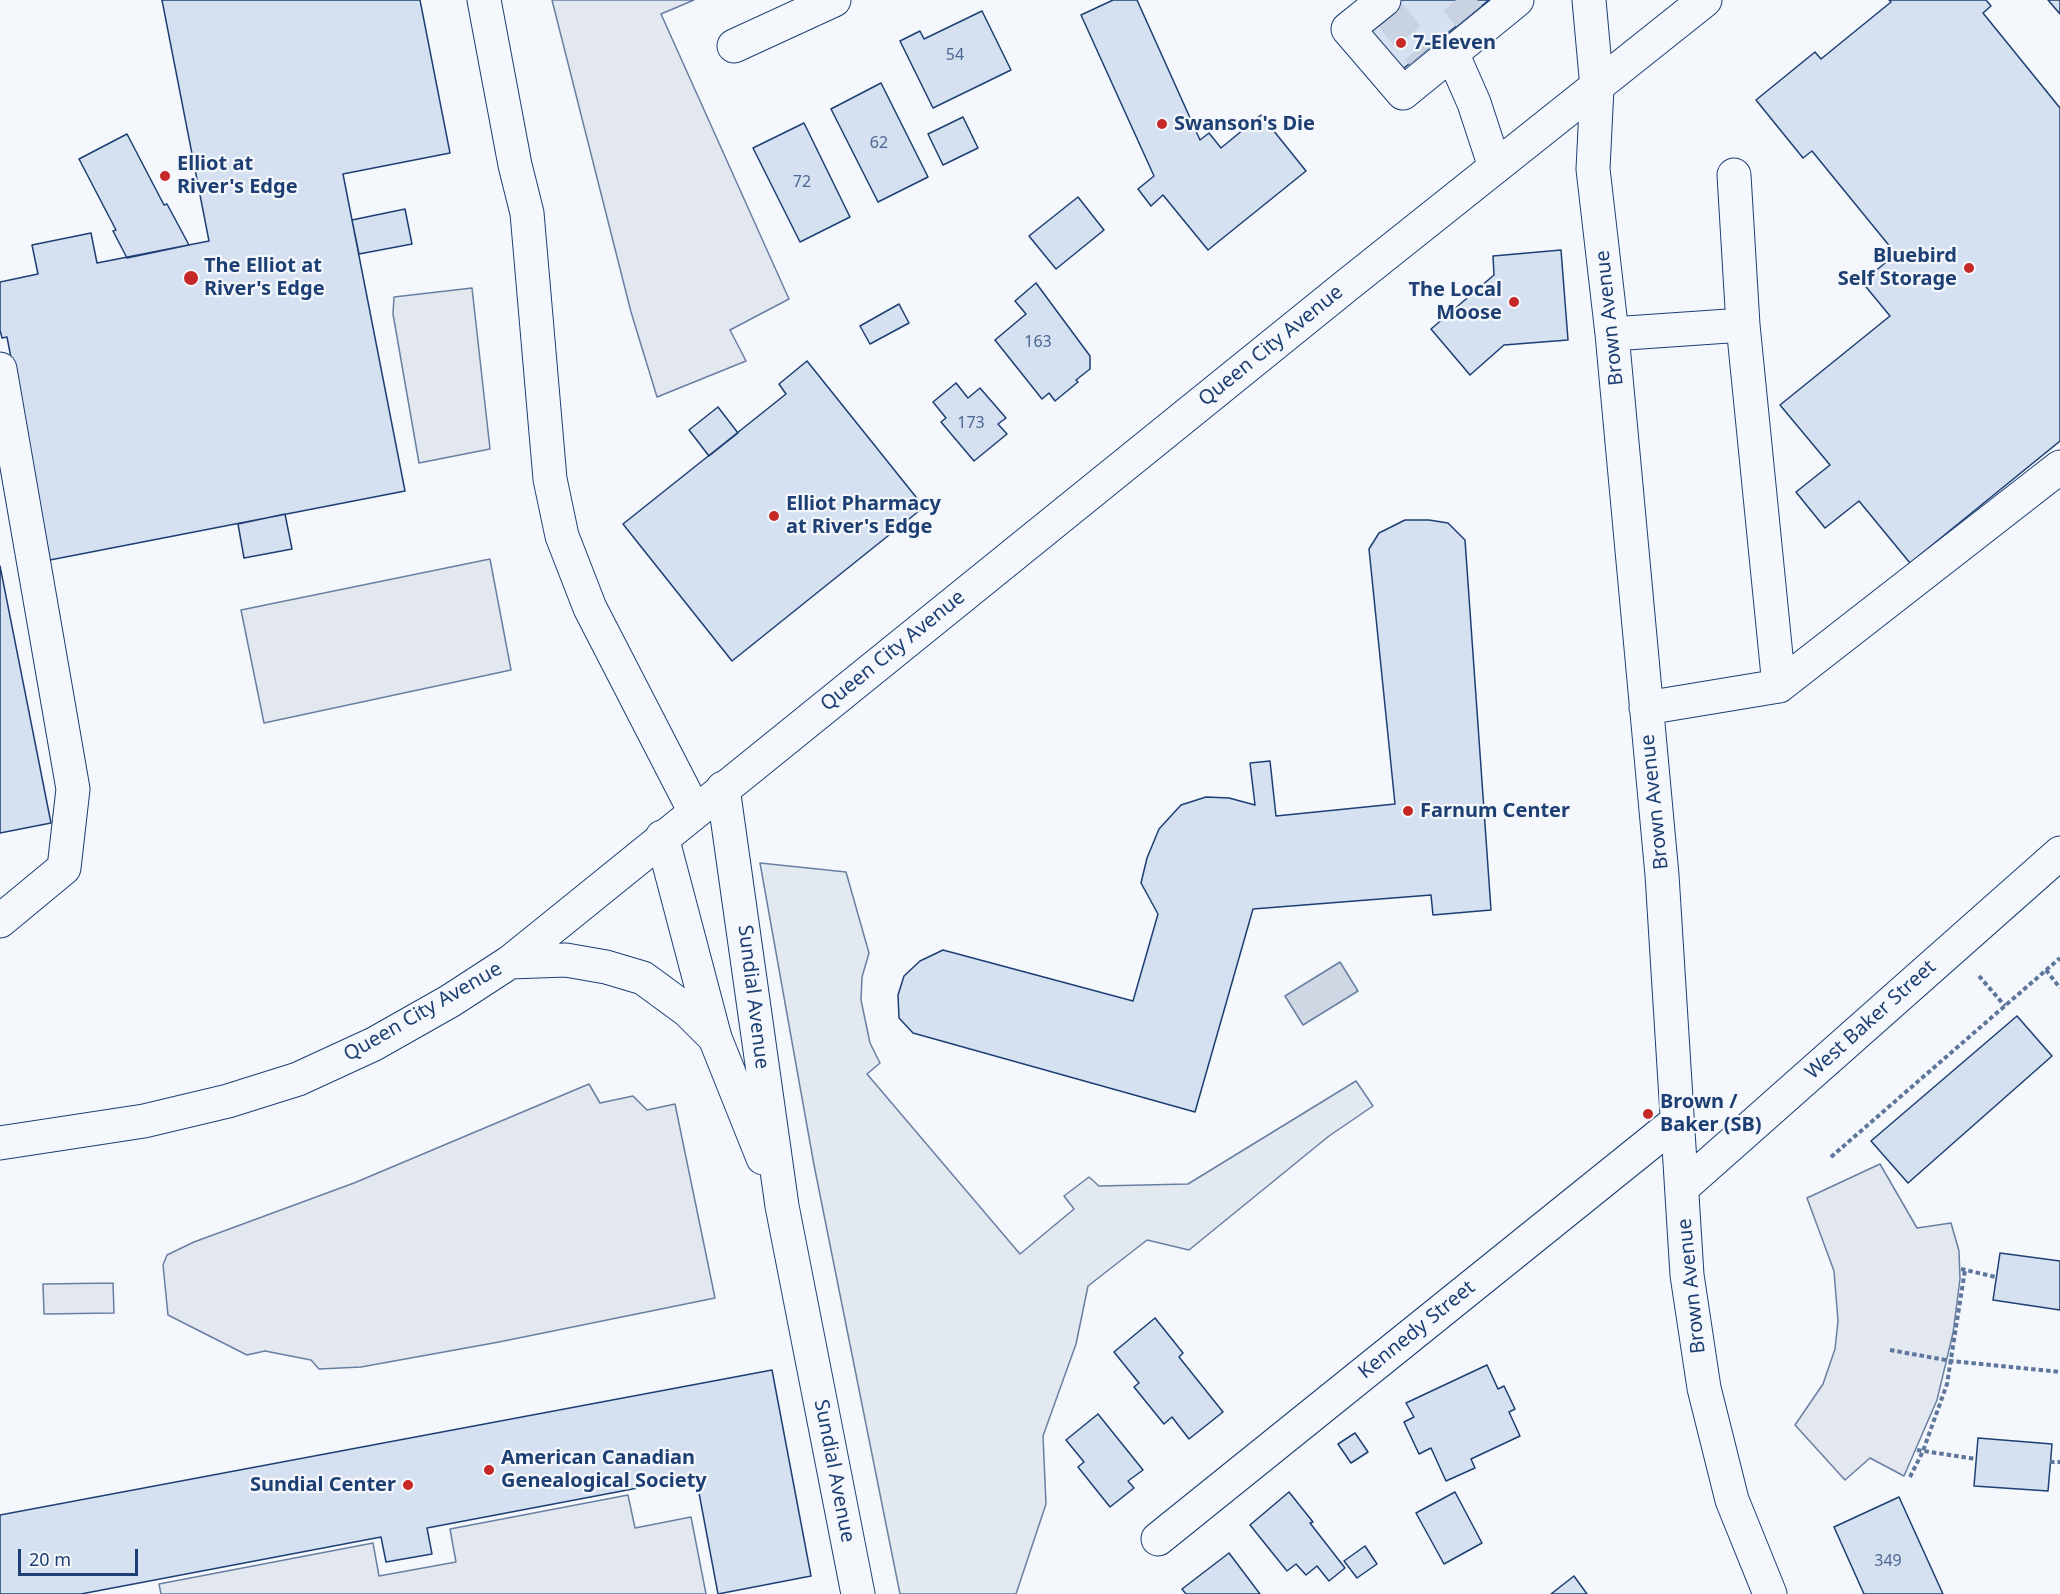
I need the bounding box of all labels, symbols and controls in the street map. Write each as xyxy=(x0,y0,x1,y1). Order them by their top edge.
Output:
place label: 7-Eleven xyxy=(1413,31,1496,55)
marker: 7-Eleven xyxy=(1394,36,1408,50)
house number: 54 xyxy=(946,45,964,65)
place label: Swanson's Die xyxy=(1174,112,1315,136)
marker: Swanson's Die xyxy=(1155,117,1169,131)
house number: 62 xyxy=(870,133,888,153)
place label: Elliot at River's Edge xyxy=(177,152,298,199)
marker: Elliot at River's Edge xyxy=(158,169,172,183)
house number: 72 xyxy=(793,172,811,192)
place label: Bluebird Self Storage xyxy=(1838,244,1957,291)
street label: Brown Avenue xyxy=(1591,249,1629,387)
place label: The Elliot at River's Edge xyxy=(204,254,325,301)
marker: Bluebird Self Storage xyxy=(1962,261,1976,275)
marker: The Elliot at River's Edge xyxy=(182,269,200,287)
place label: The Local Moose xyxy=(1408,278,1502,325)
street label: Queen City Avenue xyxy=(1194,280,1348,412)
marker: The Local Moose xyxy=(1507,295,1521,309)
house number: 163 xyxy=(1024,332,1052,352)
house number: 173 xyxy=(957,413,985,433)
place label: Elliot Pharmacy at River's Edge xyxy=(786,492,941,539)
marker: Elliot Pharmacy at River's Edge xyxy=(767,509,781,523)
street label: Queen City Avenue xyxy=(816,585,970,717)
street label: Brown Avenue xyxy=(1636,733,1674,871)
place label: Farnum Center xyxy=(1420,799,1570,823)
marker: Farnum Center xyxy=(1401,804,1415,818)
street label: Sundial Avenue xyxy=(732,924,774,1070)
street label: West Baker Street xyxy=(1801,955,1941,1085)
street label: Queen City Avenue xyxy=(340,957,506,1067)
place label: Brown / Baker (SB) xyxy=(1660,1090,1762,1137)
marker: Brown / Baker (SB) xyxy=(1641,1107,1655,1121)
street label: Brown Avenue xyxy=(1673,1217,1711,1355)
street label: Kennedy Street xyxy=(1354,1276,1480,1384)
street label: Sundial Avenue xyxy=(808,1398,860,1544)
place label: American Canadian Genealogical Society xyxy=(501,1446,707,1493)
marker: American Canadian Genealogical Society xyxy=(482,1463,496,1477)
place label: Sundial Center xyxy=(250,1473,396,1497)
marker: Sundial Center xyxy=(401,1478,415,1492)
scale bar xyxy=(21,1537,141,1575)
text: 20 m xyxy=(29,1547,71,1571)
house number: 349 xyxy=(1874,1551,1902,1571)

